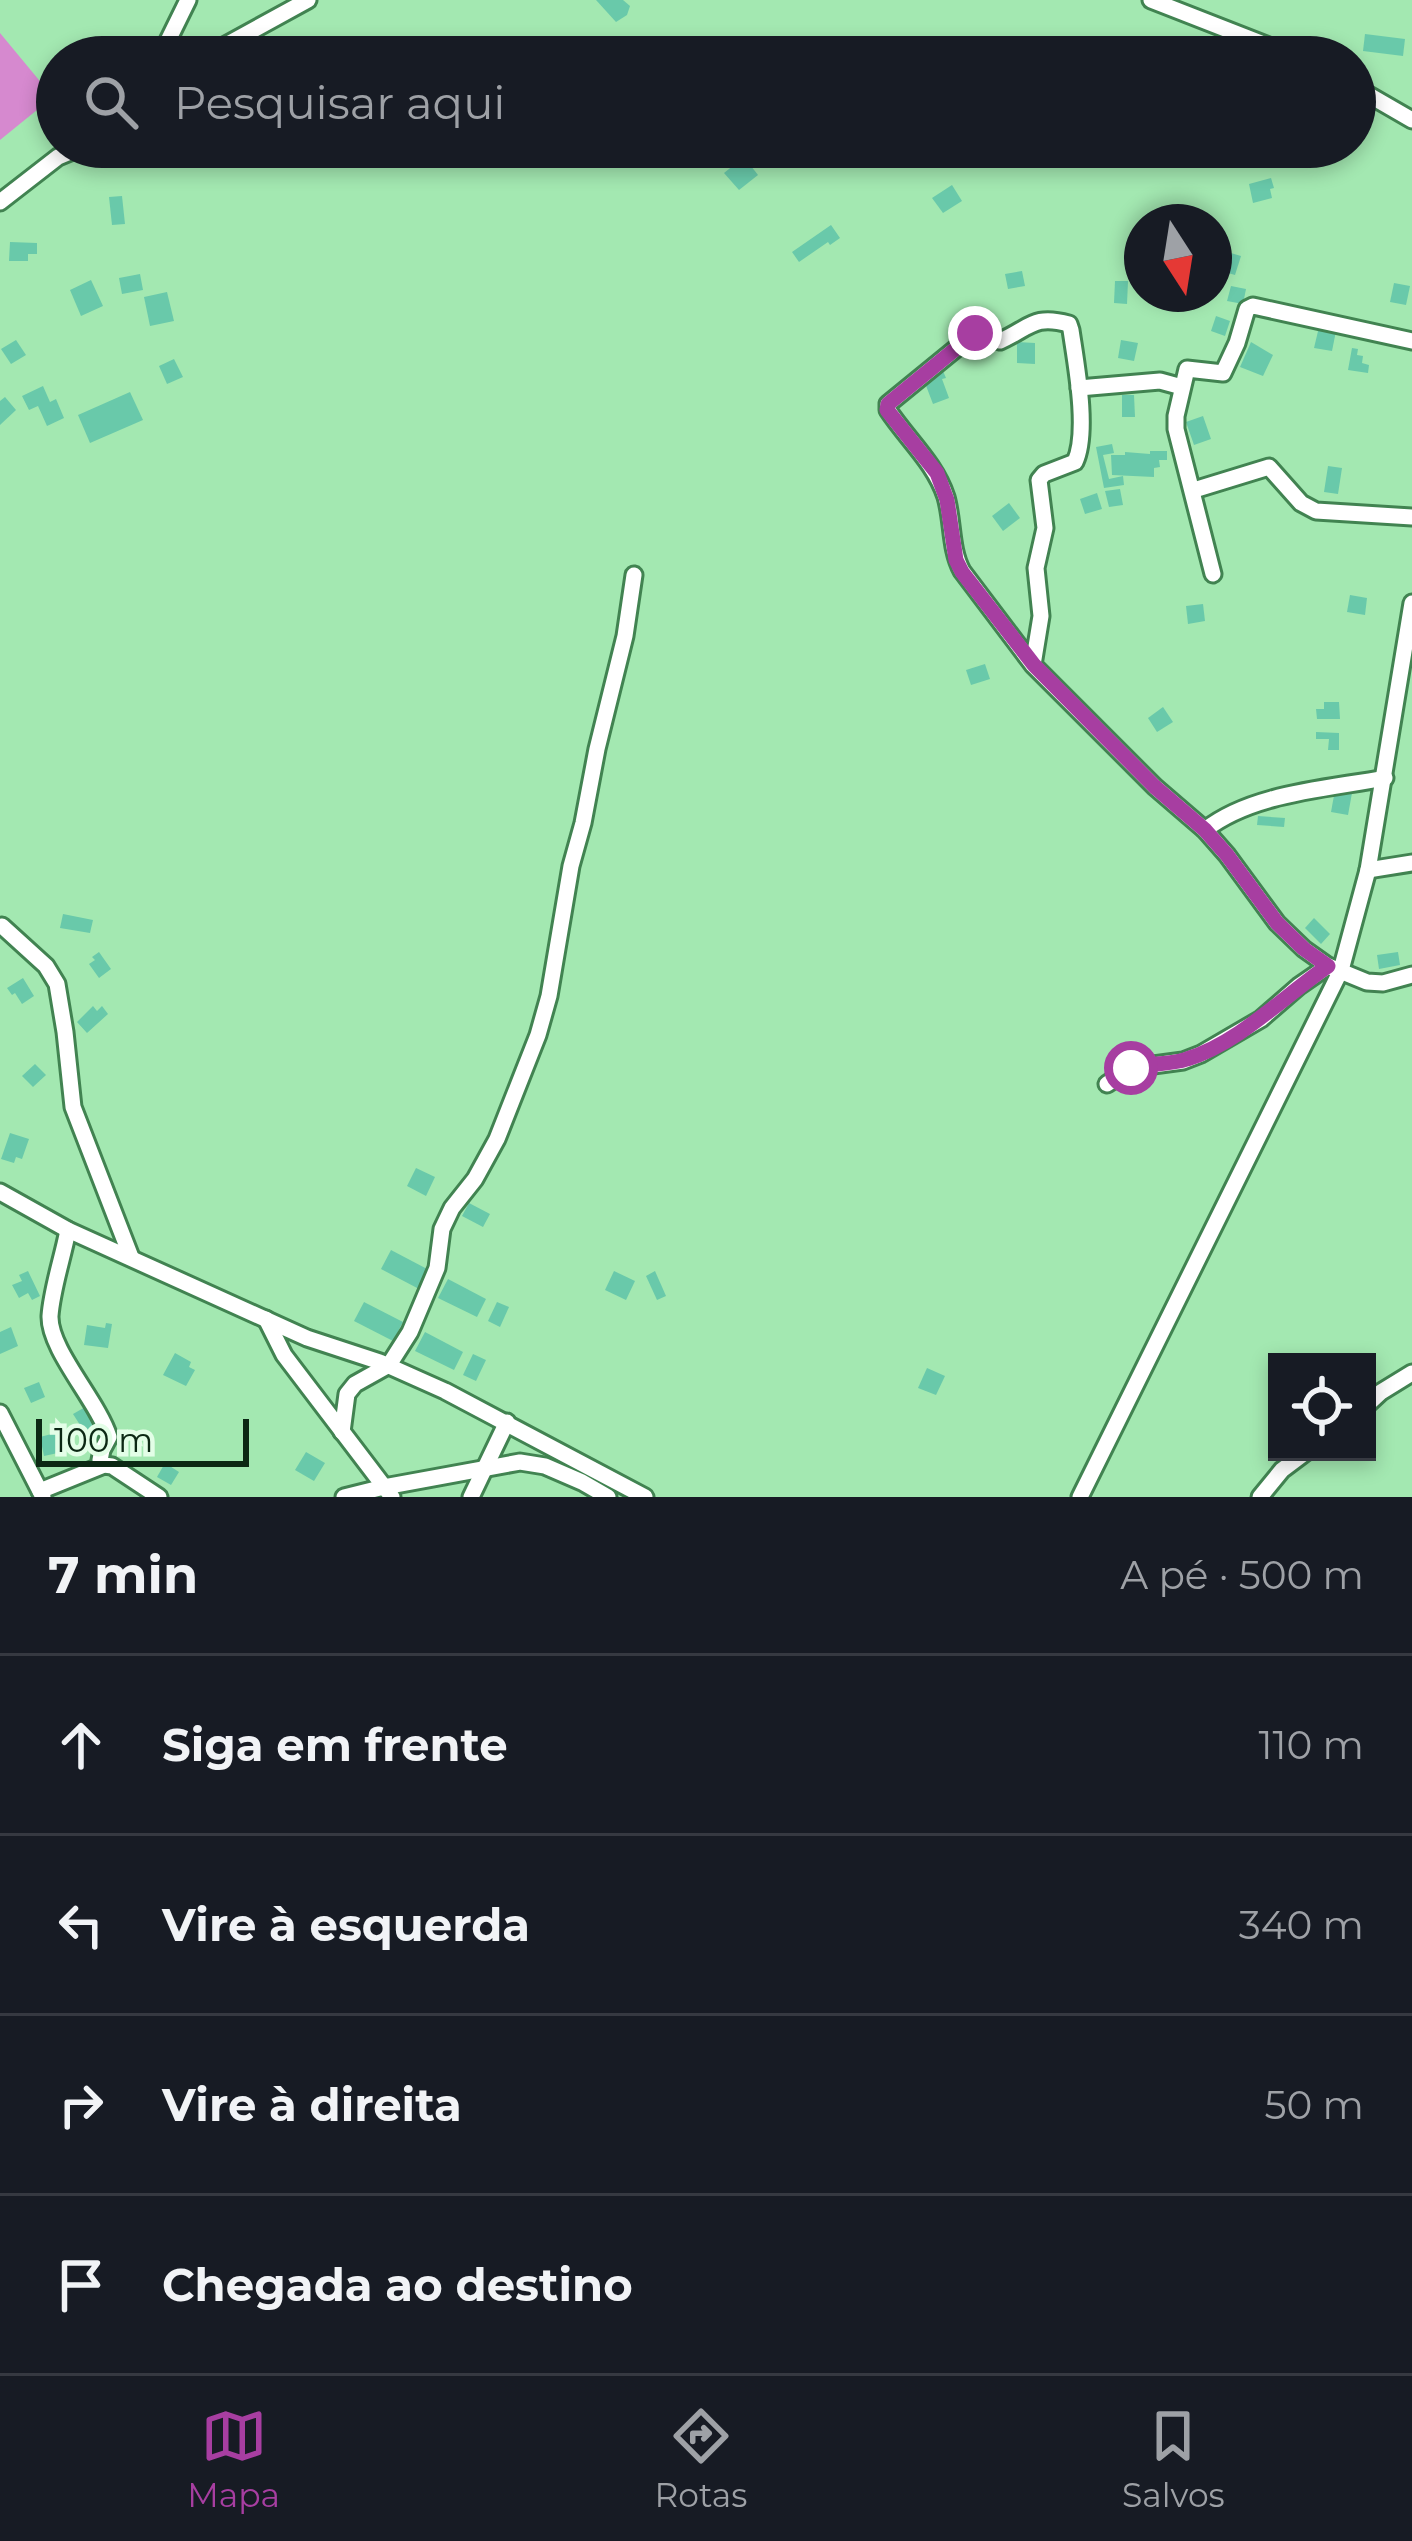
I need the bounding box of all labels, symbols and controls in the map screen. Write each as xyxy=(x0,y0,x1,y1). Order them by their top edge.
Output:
search box xyxy=(36,36,1376,168)
icon: search xyxy=(78,69,144,135)
text: Pesquisar aqui xyxy=(174,75,505,130)
north arrow xyxy=(1124,204,1232,312)
route end xyxy=(948,306,1002,360)
route start xyxy=(1104,1041,1158,1095)
map controls xyxy=(1268,1353,1376,1461)
button: locate xyxy=(1268,1353,1376,1461)
scale bar xyxy=(36,1413,249,1466)
text: 100 m xyxy=(54,1420,153,1460)
text: 7 min xyxy=(48,1544,198,1606)
text: A pé · 500 m xyxy=(1120,1551,1364,1599)
icon: ahead xyxy=(48,1712,114,1778)
text: Siga em frente xyxy=(162,1717,508,1772)
text: 110 m xyxy=(1258,1721,1364,1769)
icon: left xyxy=(48,1892,114,1958)
text: Vire à esquerda xyxy=(162,1897,530,1952)
text: 340 m xyxy=(1239,1901,1364,1949)
icon: right xyxy=(48,2072,114,2138)
text: Vire à direita xyxy=(162,2077,462,2132)
text: 50 m xyxy=(1265,2081,1364,2129)
icon: arrive xyxy=(48,2252,114,2318)
text: Chegada ao destino xyxy=(162,2257,633,2312)
tab: Mapa xyxy=(187,2403,280,2515)
tab: Rotas xyxy=(654,2403,747,2515)
tab: Salvos xyxy=(1122,2403,1225,2515)

